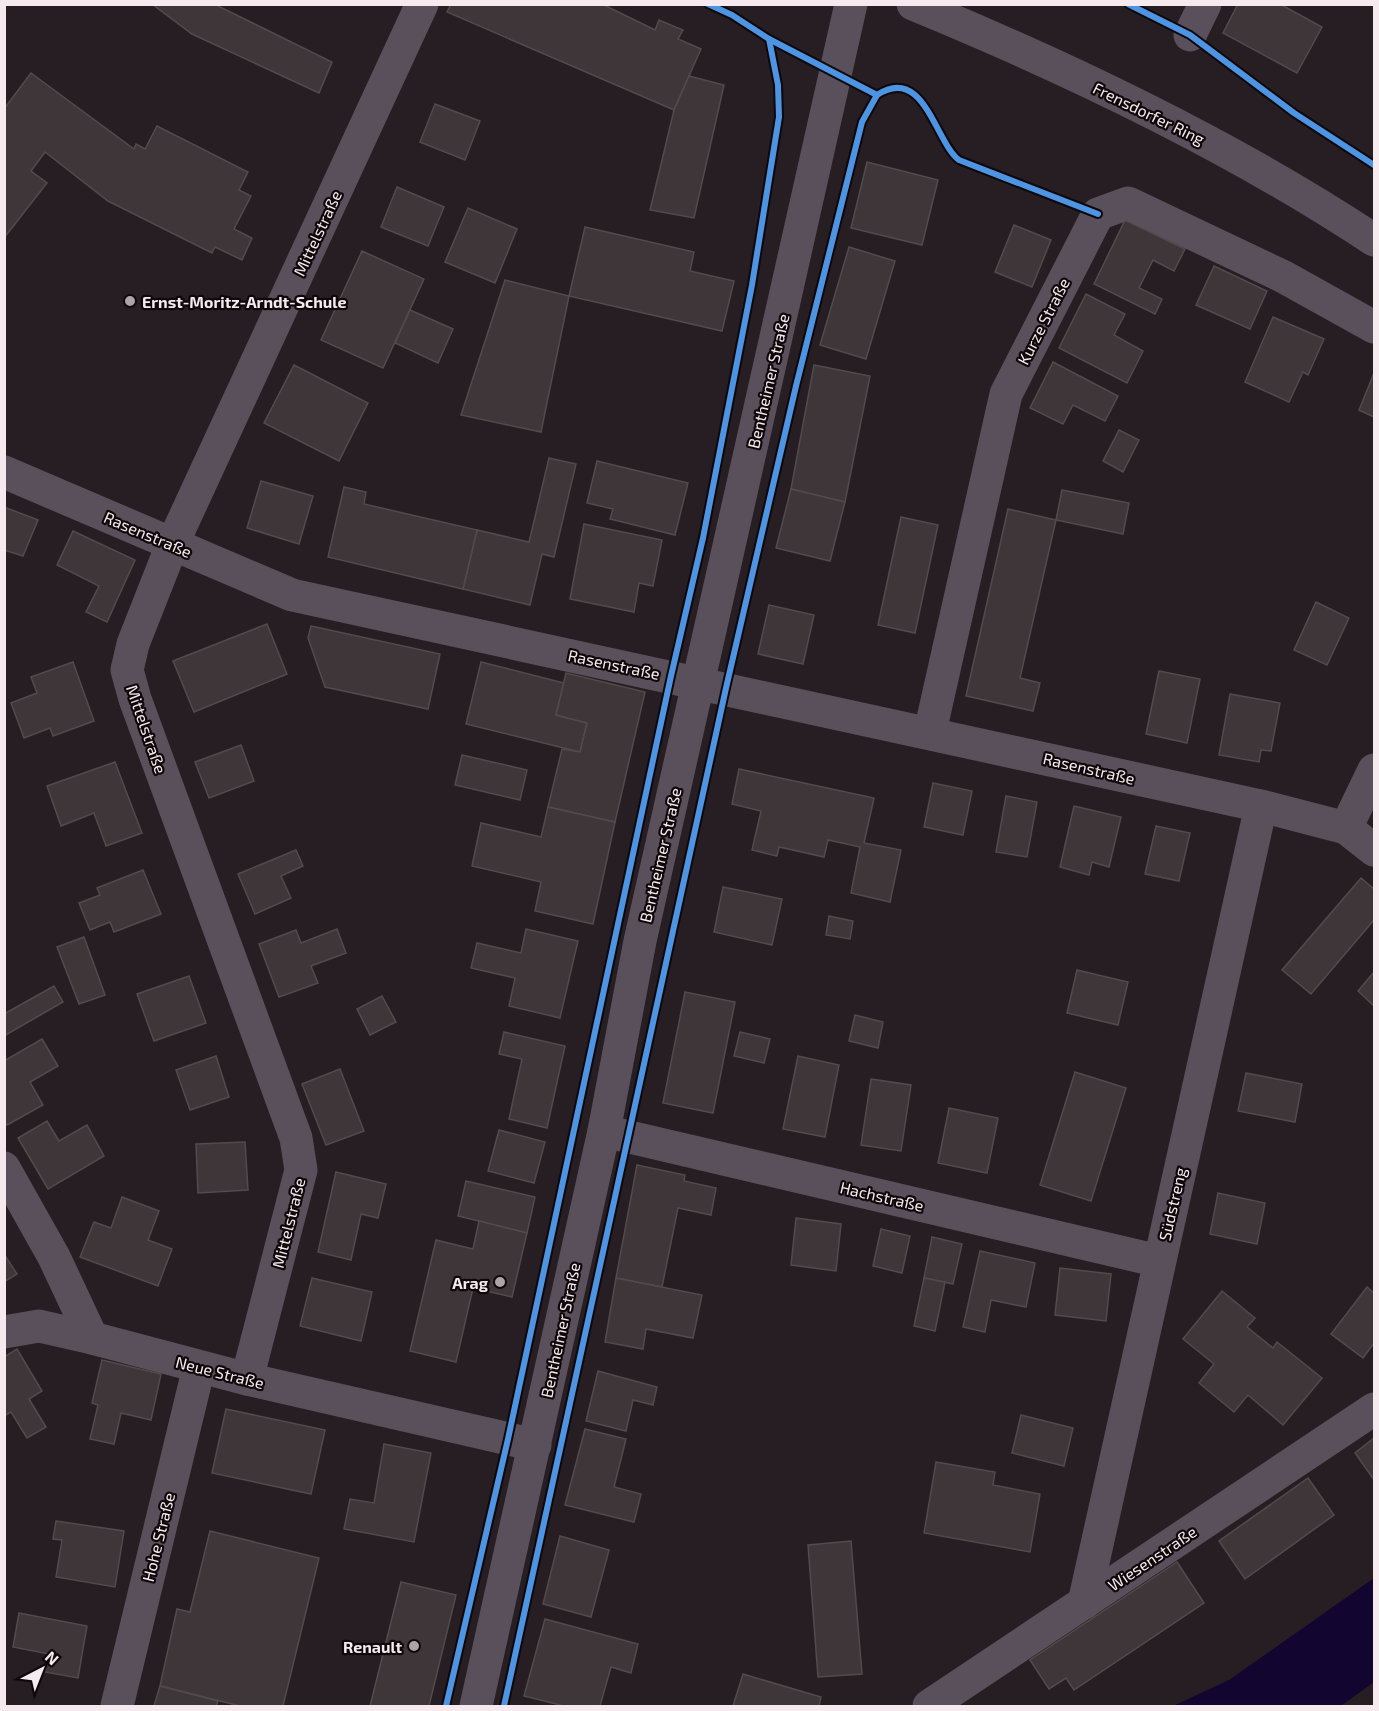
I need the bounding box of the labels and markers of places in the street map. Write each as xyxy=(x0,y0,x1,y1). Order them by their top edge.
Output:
place label: Ernst-Moritz-Arndt-Schule xyxy=(142,292,347,311)
marker: Ernst-Moritz-Arndt-Schule xyxy=(123,294,137,308)
place label: Arag xyxy=(452,1273,489,1292)
marker: Arag xyxy=(493,1275,507,1289)
place label: Renault xyxy=(343,1637,402,1656)
marker: Renault xyxy=(407,1639,421,1653)

